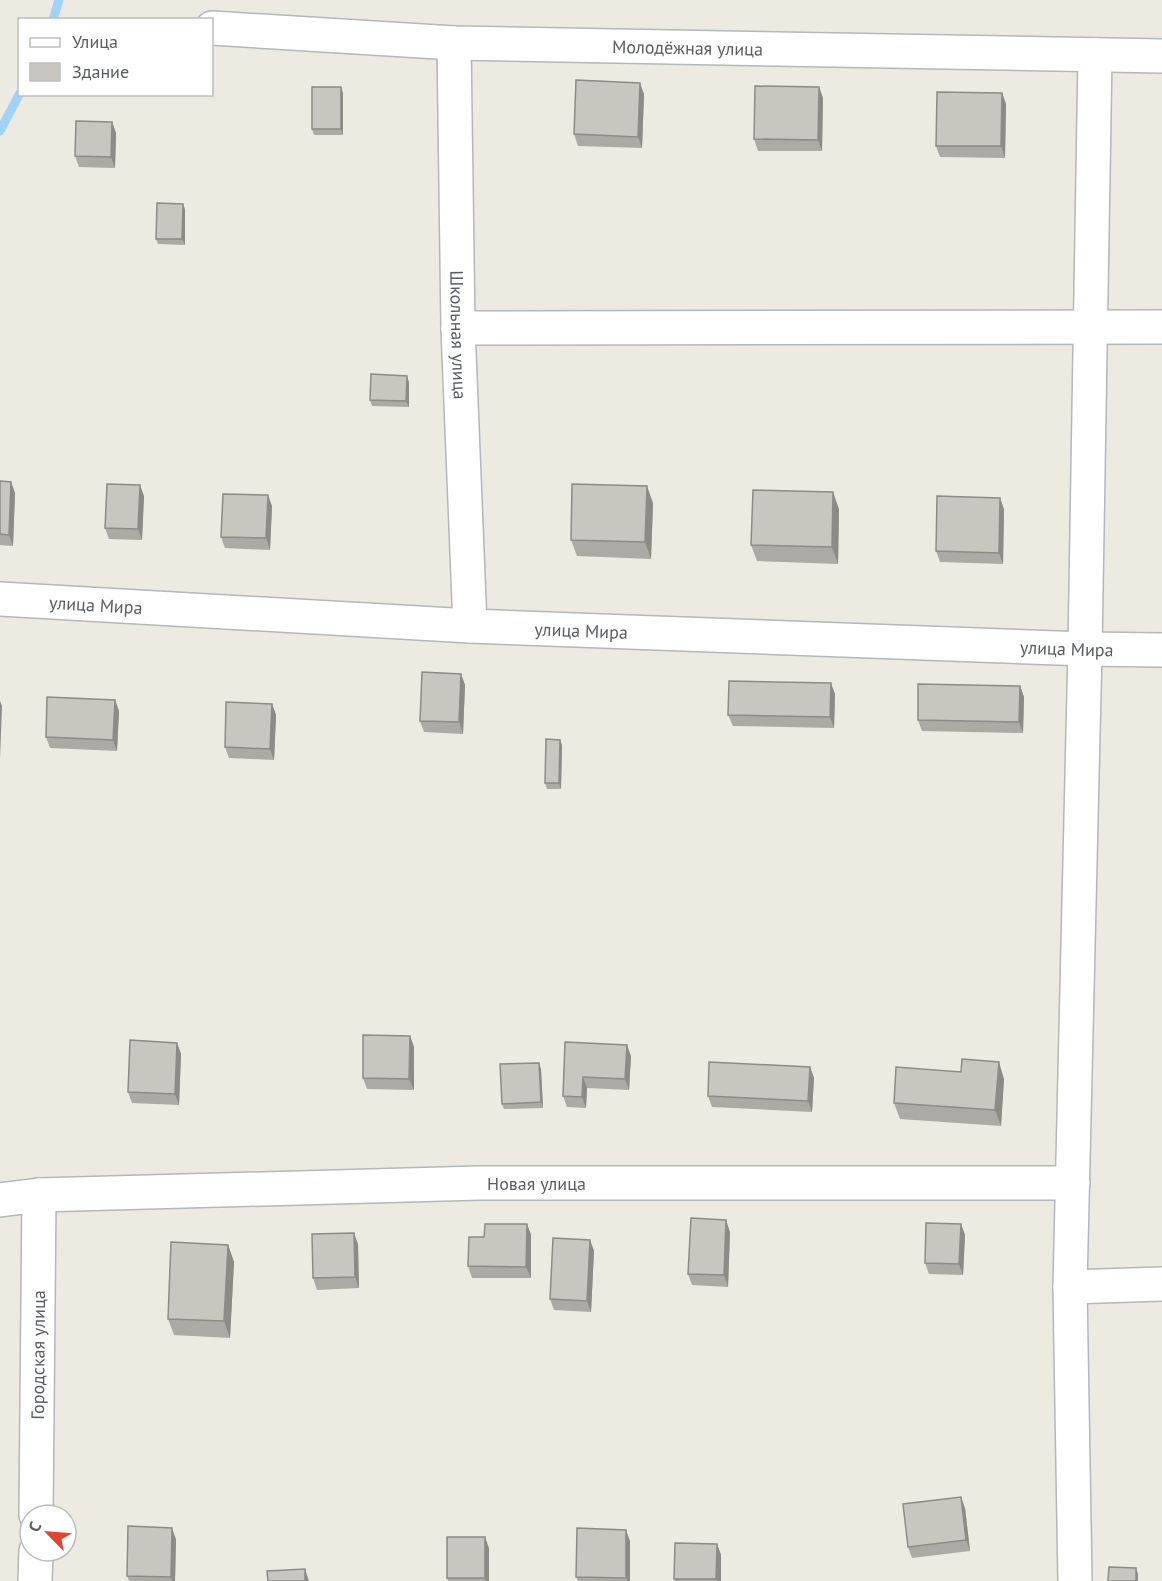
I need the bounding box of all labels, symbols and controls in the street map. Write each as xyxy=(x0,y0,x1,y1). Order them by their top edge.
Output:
legend xyxy=(18,18,213,96)
text: Улица xyxy=(72,30,118,53)
street label: Молодёжная улица xyxy=(612,34,763,60)
text: Здание xyxy=(72,60,129,83)
street label: Школьная улица xyxy=(446,270,472,400)
street label: улица Мира xyxy=(49,590,143,619)
street label: улица Мира xyxy=(534,617,628,643)
street label: улица Мира xyxy=(1020,635,1114,661)
street label: Новая улица xyxy=(487,1172,586,1195)
street label: Городская улица xyxy=(25,1290,50,1420)
north arrow xyxy=(18,1503,78,1563)
text: С xyxy=(23,1518,45,1535)

